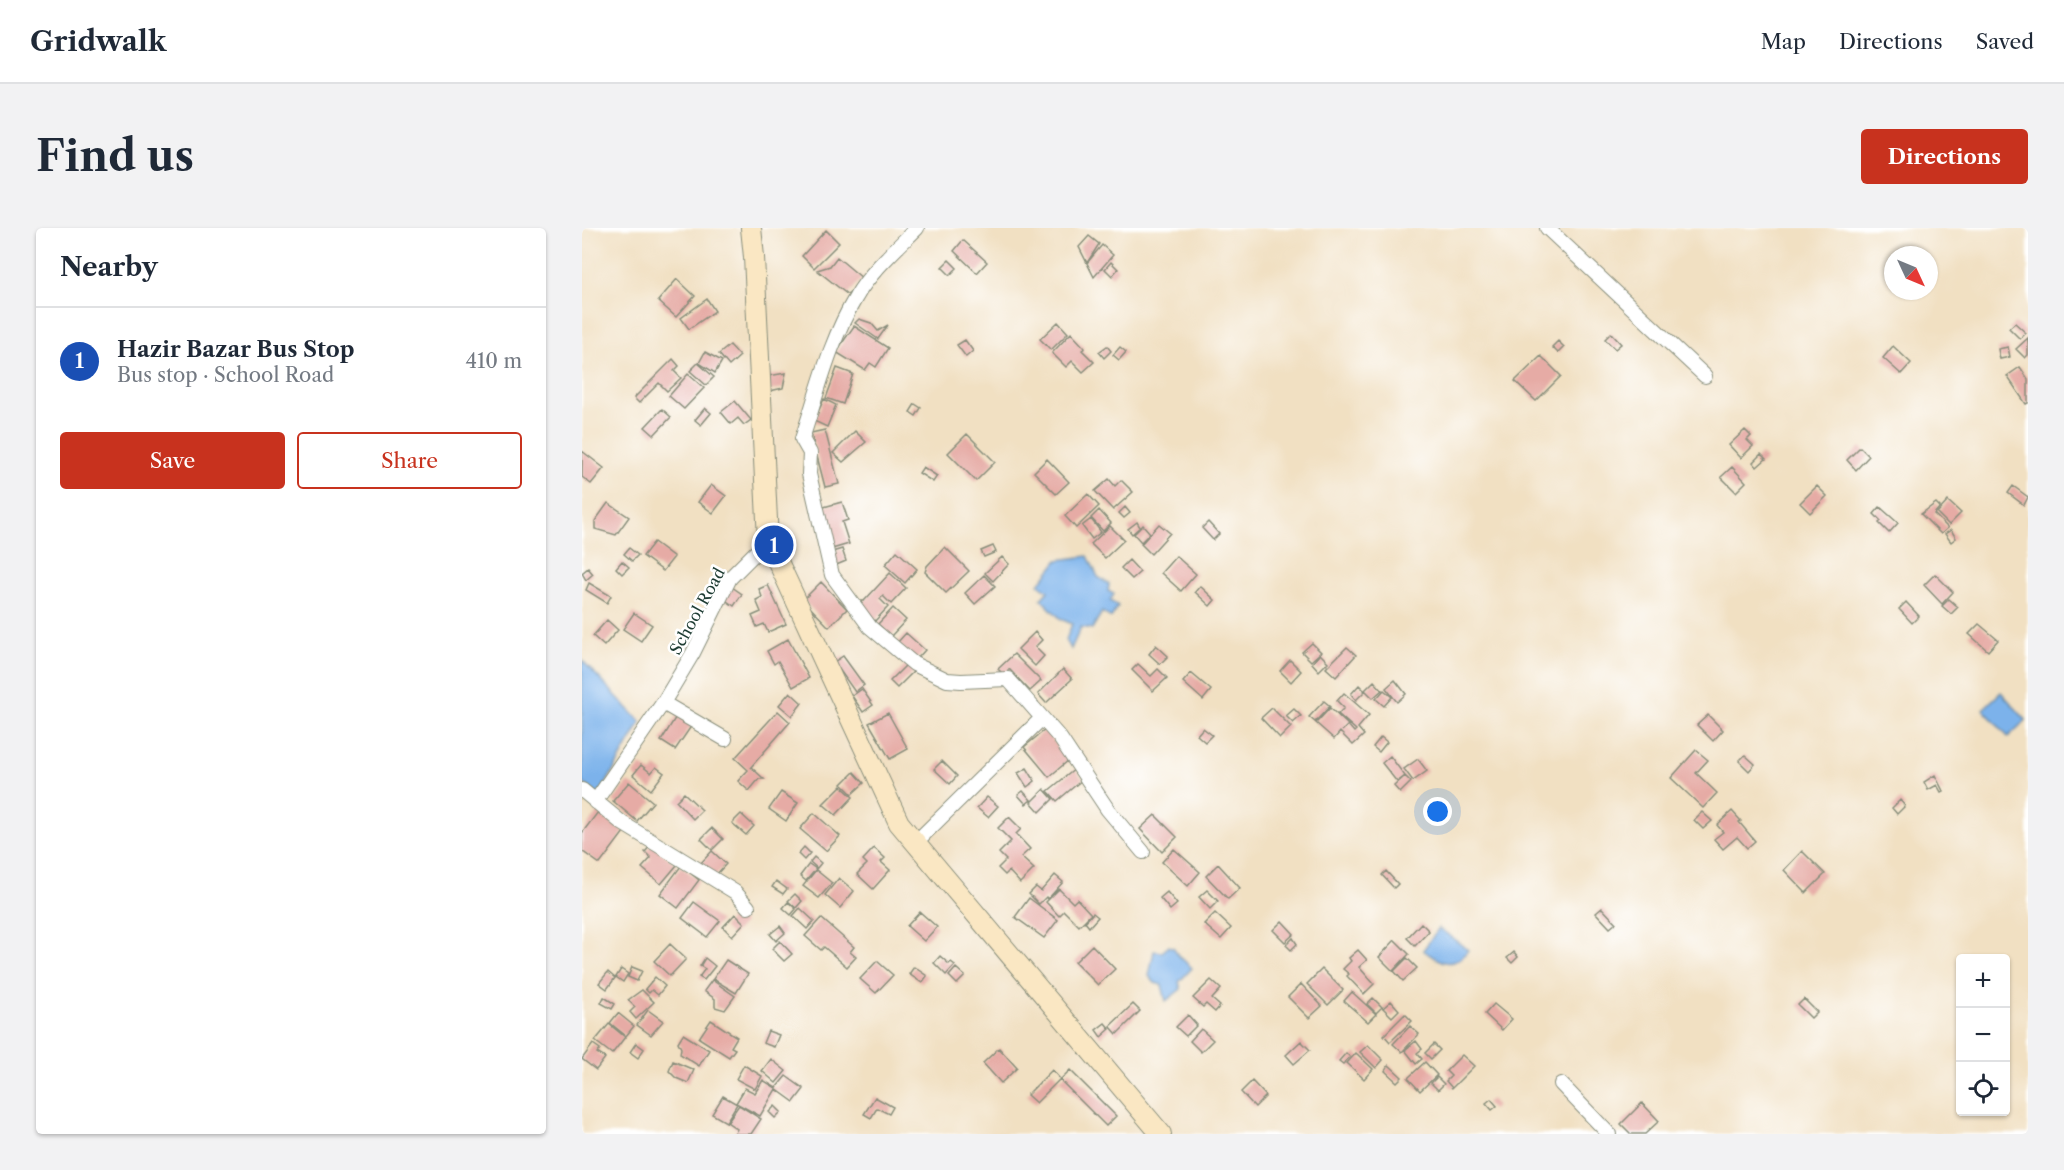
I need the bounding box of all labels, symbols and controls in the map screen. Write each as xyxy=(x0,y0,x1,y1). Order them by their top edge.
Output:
text: Gridwalk xyxy=(30,24,166,58)
text: Map xyxy=(1761,29,1806,54)
text: Directions xyxy=(1839,29,1943,54)
text: Saved xyxy=(1976,29,2034,54)
button: Directions xyxy=(1861,129,2028,184)
text: Find us xyxy=(36,130,194,182)
north arrow xyxy=(1884,246,1938,300)
text: Nearby xyxy=(60,251,158,283)
text: Hazir Bazar Bus Stop xyxy=(117,336,355,363)
text: 1 xyxy=(75,349,84,373)
text: 410 m xyxy=(465,349,522,373)
text: Bus stop · School Road xyxy=(117,363,334,387)
button: Save xyxy=(60,432,285,489)
button: Share xyxy=(297,432,522,489)
pin: 1 xyxy=(754,522,794,568)
street label: School Road xyxy=(665,564,729,658)
your location xyxy=(1423,797,1452,826)
map controls xyxy=(1956,954,2010,1116)
button: + xyxy=(1956,954,2010,1008)
button: − xyxy=(1956,1008,2010,1062)
button: locate xyxy=(1956,1062,2010,1116)

